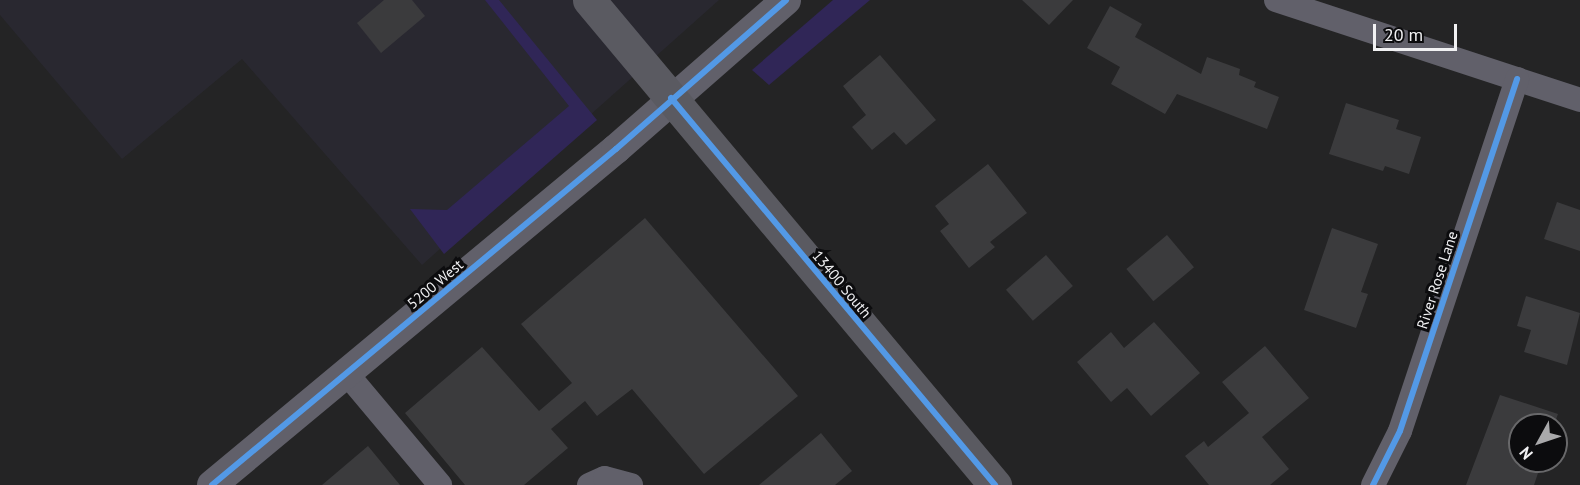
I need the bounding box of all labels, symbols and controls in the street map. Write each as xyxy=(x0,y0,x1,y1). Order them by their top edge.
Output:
scale bar xyxy=(1376,12,1460,50)
text: 20 m xyxy=(1384,23,1423,46)
street label: River Rose Lane xyxy=(1413,229,1461,331)
street label: 13400 South xyxy=(809,247,875,321)
street label: 5200 West xyxy=(403,255,467,313)
north arrow xyxy=(1508,413,1568,473)
text: N xyxy=(1515,443,1537,464)

